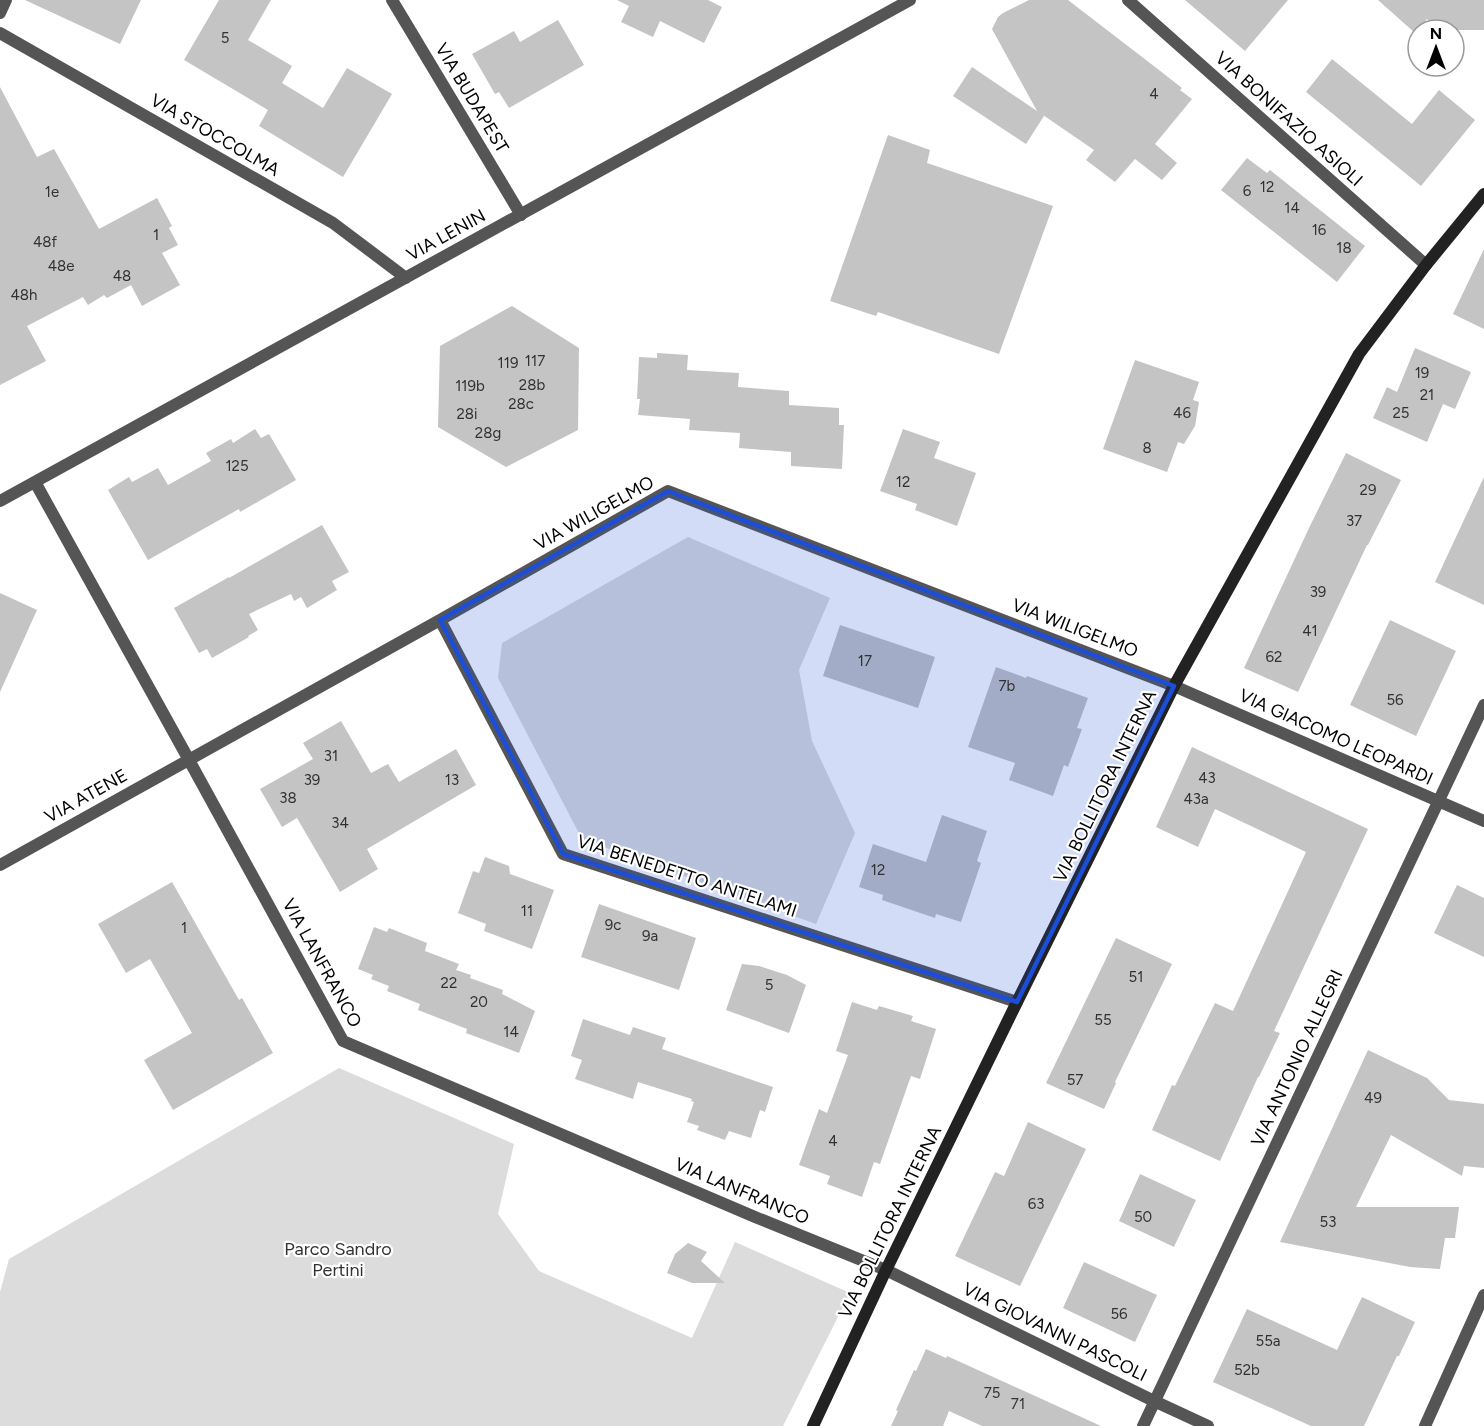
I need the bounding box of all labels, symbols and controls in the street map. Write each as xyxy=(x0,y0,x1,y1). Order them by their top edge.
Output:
north arrow xyxy=(1406,18,1466,78)
text: N xyxy=(1430,24,1442,43)
house number: 5 xyxy=(221,29,229,47)
street label: VIA BUDAPEST xyxy=(431,39,513,157)
street label: VIA BONIFAZIO ASIOLI xyxy=(1211,47,1367,191)
house number: 4 xyxy=(1149,85,1159,103)
street label: VIA STOCCOLMA xyxy=(146,89,284,181)
house number: 12 xyxy=(1260,178,1274,196)
house number: 6 xyxy=(1243,182,1252,200)
house number: 1e xyxy=(45,183,59,201)
house number: 14 xyxy=(1284,199,1300,217)
street label: VIA LENIN xyxy=(403,204,489,266)
house number: 16 xyxy=(1312,221,1327,239)
house number: 1 xyxy=(153,226,159,244)
house number: 48f xyxy=(33,233,57,251)
house number: 18 xyxy=(1336,239,1352,257)
house number: 48e xyxy=(48,257,74,275)
house number: 48 xyxy=(113,267,131,285)
house number: 48h xyxy=(11,286,37,304)
house number: 117 xyxy=(525,352,545,370)
house number: 119 xyxy=(498,354,518,372)
house number: 19 xyxy=(1415,364,1429,382)
house number: 28b xyxy=(519,376,545,394)
house number: 119b xyxy=(455,377,485,395)
house number: 21 xyxy=(1420,386,1434,404)
house number: 28c xyxy=(508,395,534,413)
house number: 46 xyxy=(1173,404,1191,422)
house number: 25 xyxy=(1392,404,1410,422)
house number: 28i xyxy=(456,405,478,423)
house number: 28g xyxy=(475,424,501,442)
house number: 8 xyxy=(1142,439,1152,457)
house number: 125 xyxy=(225,457,249,475)
street label: VIA WILIGELMO xyxy=(530,471,658,555)
house number: 12 xyxy=(896,473,910,491)
house number: 29 xyxy=(1360,481,1376,499)
house number: 37 xyxy=(1346,512,1362,530)
house number: 39 xyxy=(1310,583,1326,601)
street label: VIA WILIGELMO xyxy=(1009,594,1141,662)
house number: 41 xyxy=(1302,622,1318,640)
house number: 62 xyxy=(1266,648,1282,666)
house number: 17 xyxy=(858,652,872,670)
house number: 7b xyxy=(999,677,1016,695)
street label: VIA GIACOMO LEOPARDI xyxy=(1236,684,1436,790)
street label: VIA BOLLITORA INTERNA xyxy=(1049,686,1161,886)
house number: 56 xyxy=(1386,691,1404,709)
house number: 31 xyxy=(324,747,338,765)
street label: VIA ATENE xyxy=(41,764,131,828)
house number: 43 xyxy=(1198,769,1216,787)
house number: 39 xyxy=(304,771,320,789)
house number: 13 xyxy=(445,771,459,789)
house number: 38 xyxy=(279,789,297,807)
house number: 43a xyxy=(1183,790,1209,808)
house number: 34 xyxy=(331,814,349,832)
street label: VIA BENEDETTO ANTELAMI xyxy=(574,830,800,922)
house number: 12 xyxy=(871,861,885,879)
street label: VIA LANFRANCO xyxy=(278,895,366,1031)
house number: 11 xyxy=(521,902,533,920)
house number: 9c xyxy=(605,916,621,934)
house number: 1 xyxy=(181,919,187,937)
house number: 9a xyxy=(642,927,658,945)
street label: VIA ANTONIO ALLEGRI xyxy=(1246,966,1348,1150)
house number: 51 xyxy=(1129,968,1143,986)
house number: 22 xyxy=(441,974,457,992)
house number: 5 xyxy=(765,976,773,994)
house number: 20 xyxy=(470,993,488,1011)
house number: 55 xyxy=(1094,1011,1112,1029)
house number: 14 xyxy=(503,1023,519,1041)
house number: 57 xyxy=(1067,1071,1083,1089)
house number: 49 xyxy=(1364,1089,1382,1107)
street label: VIA BOLLITORA INTERNA xyxy=(834,1122,946,1322)
house number: 4 xyxy=(828,1132,838,1150)
street label: VIA LANFRANCO xyxy=(672,1153,812,1229)
house number: 63 xyxy=(1028,1195,1044,1213)
house number: 50 xyxy=(1134,1208,1152,1226)
house number: 53 xyxy=(1320,1213,1336,1231)
park label: Parco Sandro Pertini xyxy=(284,1238,392,1281)
street label: VIA GIOVANNI PASCOLI xyxy=(959,1278,1151,1386)
house number: 56 xyxy=(1110,1305,1128,1323)
house number: 55a xyxy=(1256,1332,1280,1350)
house number: 52b xyxy=(1234,1361,1260,1379)
house number: 75 xyxy=(984,1384,1000,1402)
house number: 71 xyxy=(1011,1395,1025,1413)

